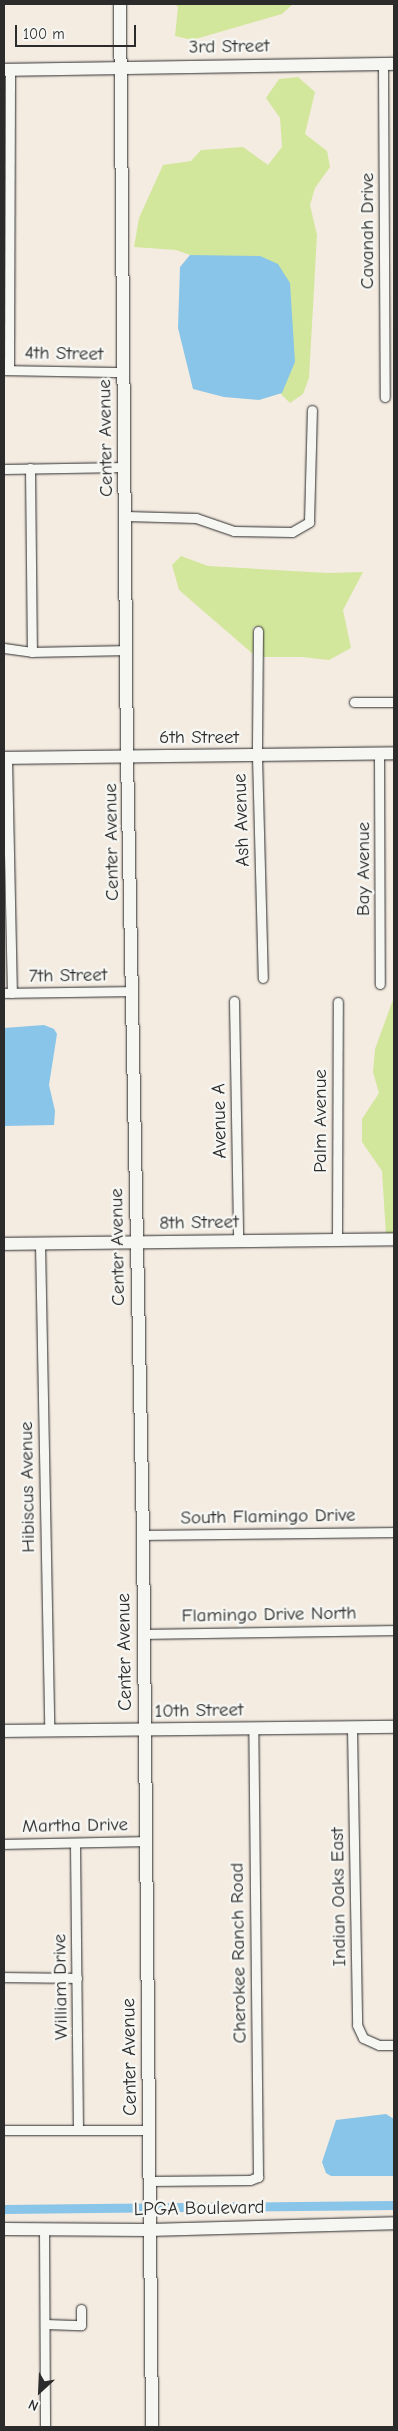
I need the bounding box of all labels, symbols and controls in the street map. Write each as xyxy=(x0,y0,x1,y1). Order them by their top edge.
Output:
scale bar xyxy=(18,15,139,47)
text: 100 m xyxy=(23,25,65,43)
street label: 3rd Street xyxy=(189,35,269,59)
street label: Cavanah Drive xyxy=(357,173,379,289)
street label: 4th Street xyxy=(24,342,104,366)
street label: Center Avenue xyxy=(94,379,118,497)
street label: 6th Street xyxy=(159,727,239,749)
street label: Ash Avenue xyxy=(229,773,255,867)
street label: Center Avenue xyxy=(100,783,124,901)
street label: Bay Avenue xyxy=(353,822,375,916)
street label: 7th Street xyxy=(29,964,107,988)
street label: Palm Avenue xyxy=(310,1069,332,1173)
street label: Avenue A xyxy=(208,1083,232,1159)
street label: Center Avenue xyxy=(106,1188,130,1306)
street label: 8th Street xyxy=(159,1211,239,1235)
street label: Hibiscus Avenue xyxy=(15,1421,41,1553)
street label: South Flamingo Drive xyxy=(180,1504,356,1530)
street label: Center Avenue xyxy=(113,1593,137,1711)
street label: Flamingo Drive North xyxy=(181,1602,357,1628)
street label: 10th Street xyxy=(154,1699,244,1723)
street label: Martha Drive xyxy=(22,1814,128,1838)
street label: Indian Oaks East xyxy=(326,1827,352,1967)
street label: Cherokee Ranch Road xyxy=(226,1862,252,2044)
street label: William Drive xyxy=(49,1934,73,2040)
street label: Center Avenue xyxy=(118,1998,142,2116)
street label: LPGA Boulevard xyxy=(133,2196,265,2222)
north arrow xyxy=(15,2366,65,2416)
text: N xyxy=(26,2395,41,2415)

